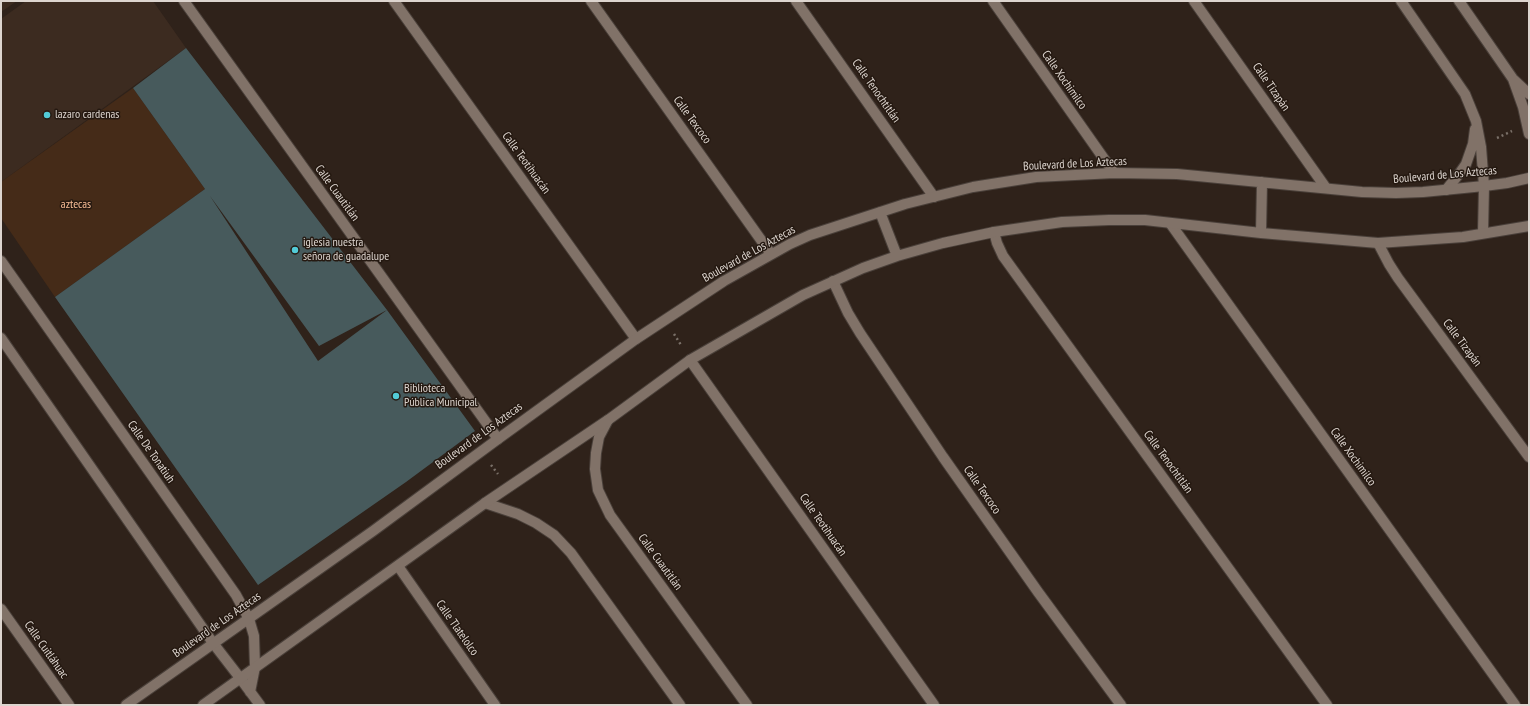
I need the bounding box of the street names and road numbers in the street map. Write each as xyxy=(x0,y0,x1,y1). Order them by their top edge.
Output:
street label: Calle Xochimilco xyxy=(1038,48,1090,112)
street label: Calle Tenochtitlán xyxy=(849,56,903,126)
street label: Calle Tizapán xyxy=(1249,60,1293,114)
street label: Calle Texcoco xyxy=(670,93,714,147)
street label: Calle Teotihuacán xyxy=(499,129,553,197)
street label: Boulevard de Los Aztecas xyxy=(1023,154,1127,174)
street label: Calle Cuautitlán xyxy=(312,162,362,224)
street label: Boulevard de Los Aztecas xyxy=(1393,163,1497,187)
street label: Boulevard de Los Aztecas xyxy=(700,222,798,286)
street label: Calle Tizapán xyxy=(1440,316,1484,370)
street label: Boulevard de Los Aztecas xyxy=(433,400,525,472)
street label: Calle De Tonatiuh xyxy=(124,418,178,486)
street label: Calle Xochimilco xyxy=(1327,425,1379,489)
street label: Calle Tenochtitlán xyxy=(1140,428,1196,496)
street label: Calle Texcoco xyxy=(960,463,1004,517)
street label: Calle Teotihuacán xyxy=(796,491,850,559)
street label: Calle Cuautitlán xyxy=(635,531,685,593)
street label: Boulevard de Los Aztecas xyxy=(170,589,264,661)
street label: Calle Tlatelolco xyxy=(433,598,481,658)
street label: Calle Cuitláhuac xyxy=(21,618,71,682)

